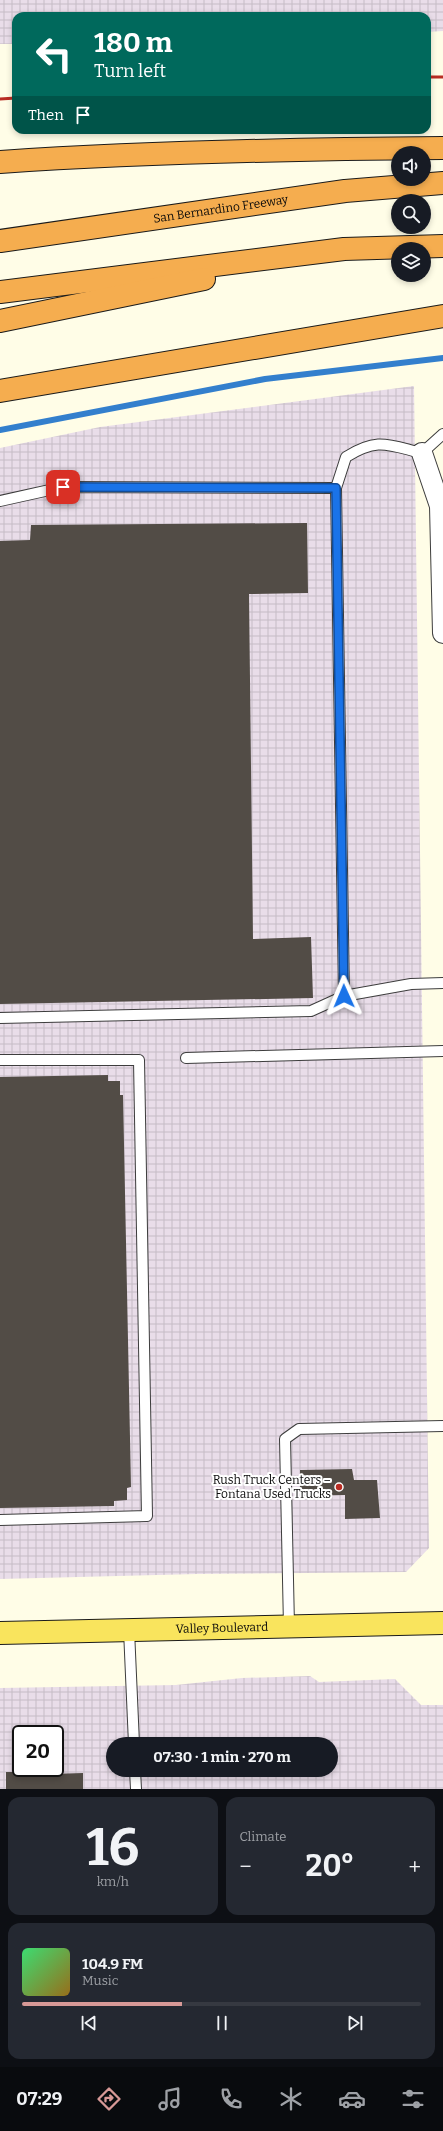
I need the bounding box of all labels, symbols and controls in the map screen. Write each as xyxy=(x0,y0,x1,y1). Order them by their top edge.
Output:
text: 180 m xyxy=(94,26,172,59)
icon: left xyxy=(28,28,80,80)
text: Turn left xyxy=(94,60,166,82)
icon: arrive xyxy=(72,104,94,126)
text: Then xyxy=(28,106,64,124)
map controls xyxy=(391,146,431,282)
button: sound xyxy=(391,146,431,186)
street label: San Bernardino Freeway xyxy=(152,192,290,226)
button: search xyxy=(391,194,431,234)
button: layers xyxy=(391,242,431,282)
pin xyxy=(46,470,80,504)
icon: arrive xyxy=(52,476,74,498)
position arrow xyxy=(323,975,365,1017)
place label: Rush Truck Centers – Fontana Used Trucks xyxy=(213,1473,331,1501)
marker: Rush Truck Centers – Fontana Used Trucks xyxy=(334,1482,344,1492)
street label: Valley Boulevard xyxy=(176,1620,268,1636)
speed limit sign: 20 xyxy=(12,1725,64,1777)
text: 07:30 · 1 min · 270 m xyxy=(153,1748,291,1766)
text: 16 xyxy=(86,1816,139,1879)
text: Climate xyxy=(240,1829,286,1844)
text: 20° xyxy=(306,1848,354,1884)
text: − xyxy=(240,1853,252,1880)
text: + xyxy=(408,1853,421,1880)
text: km/h xyxy=(97,1874,129,1889)
text: 104.9 FM xyxy=(82,1955,143,1973)
text: Music xyxy=(82,1973,118,1988)
icon: previous xyxy=(78,2012,100,2034)
icon: pause xyxy=(211,2012,233,2034)
icon: next xyxy=(344,2012,366,2034)
icon: directions xyxy=(95,2085,123,2113)
icon: music xyxy=(156,2085,184,2113)
icon: phone xyxy=(217,2085,245,2113)
icon: climate xyxy=(277,2085,305,2113)
icon: car xyxy=(338,2085,366,2113)
icon: filters xyxy=(399,2085,427,2113)
text: 07:29 xyxy=(16,2088,62,2110)

